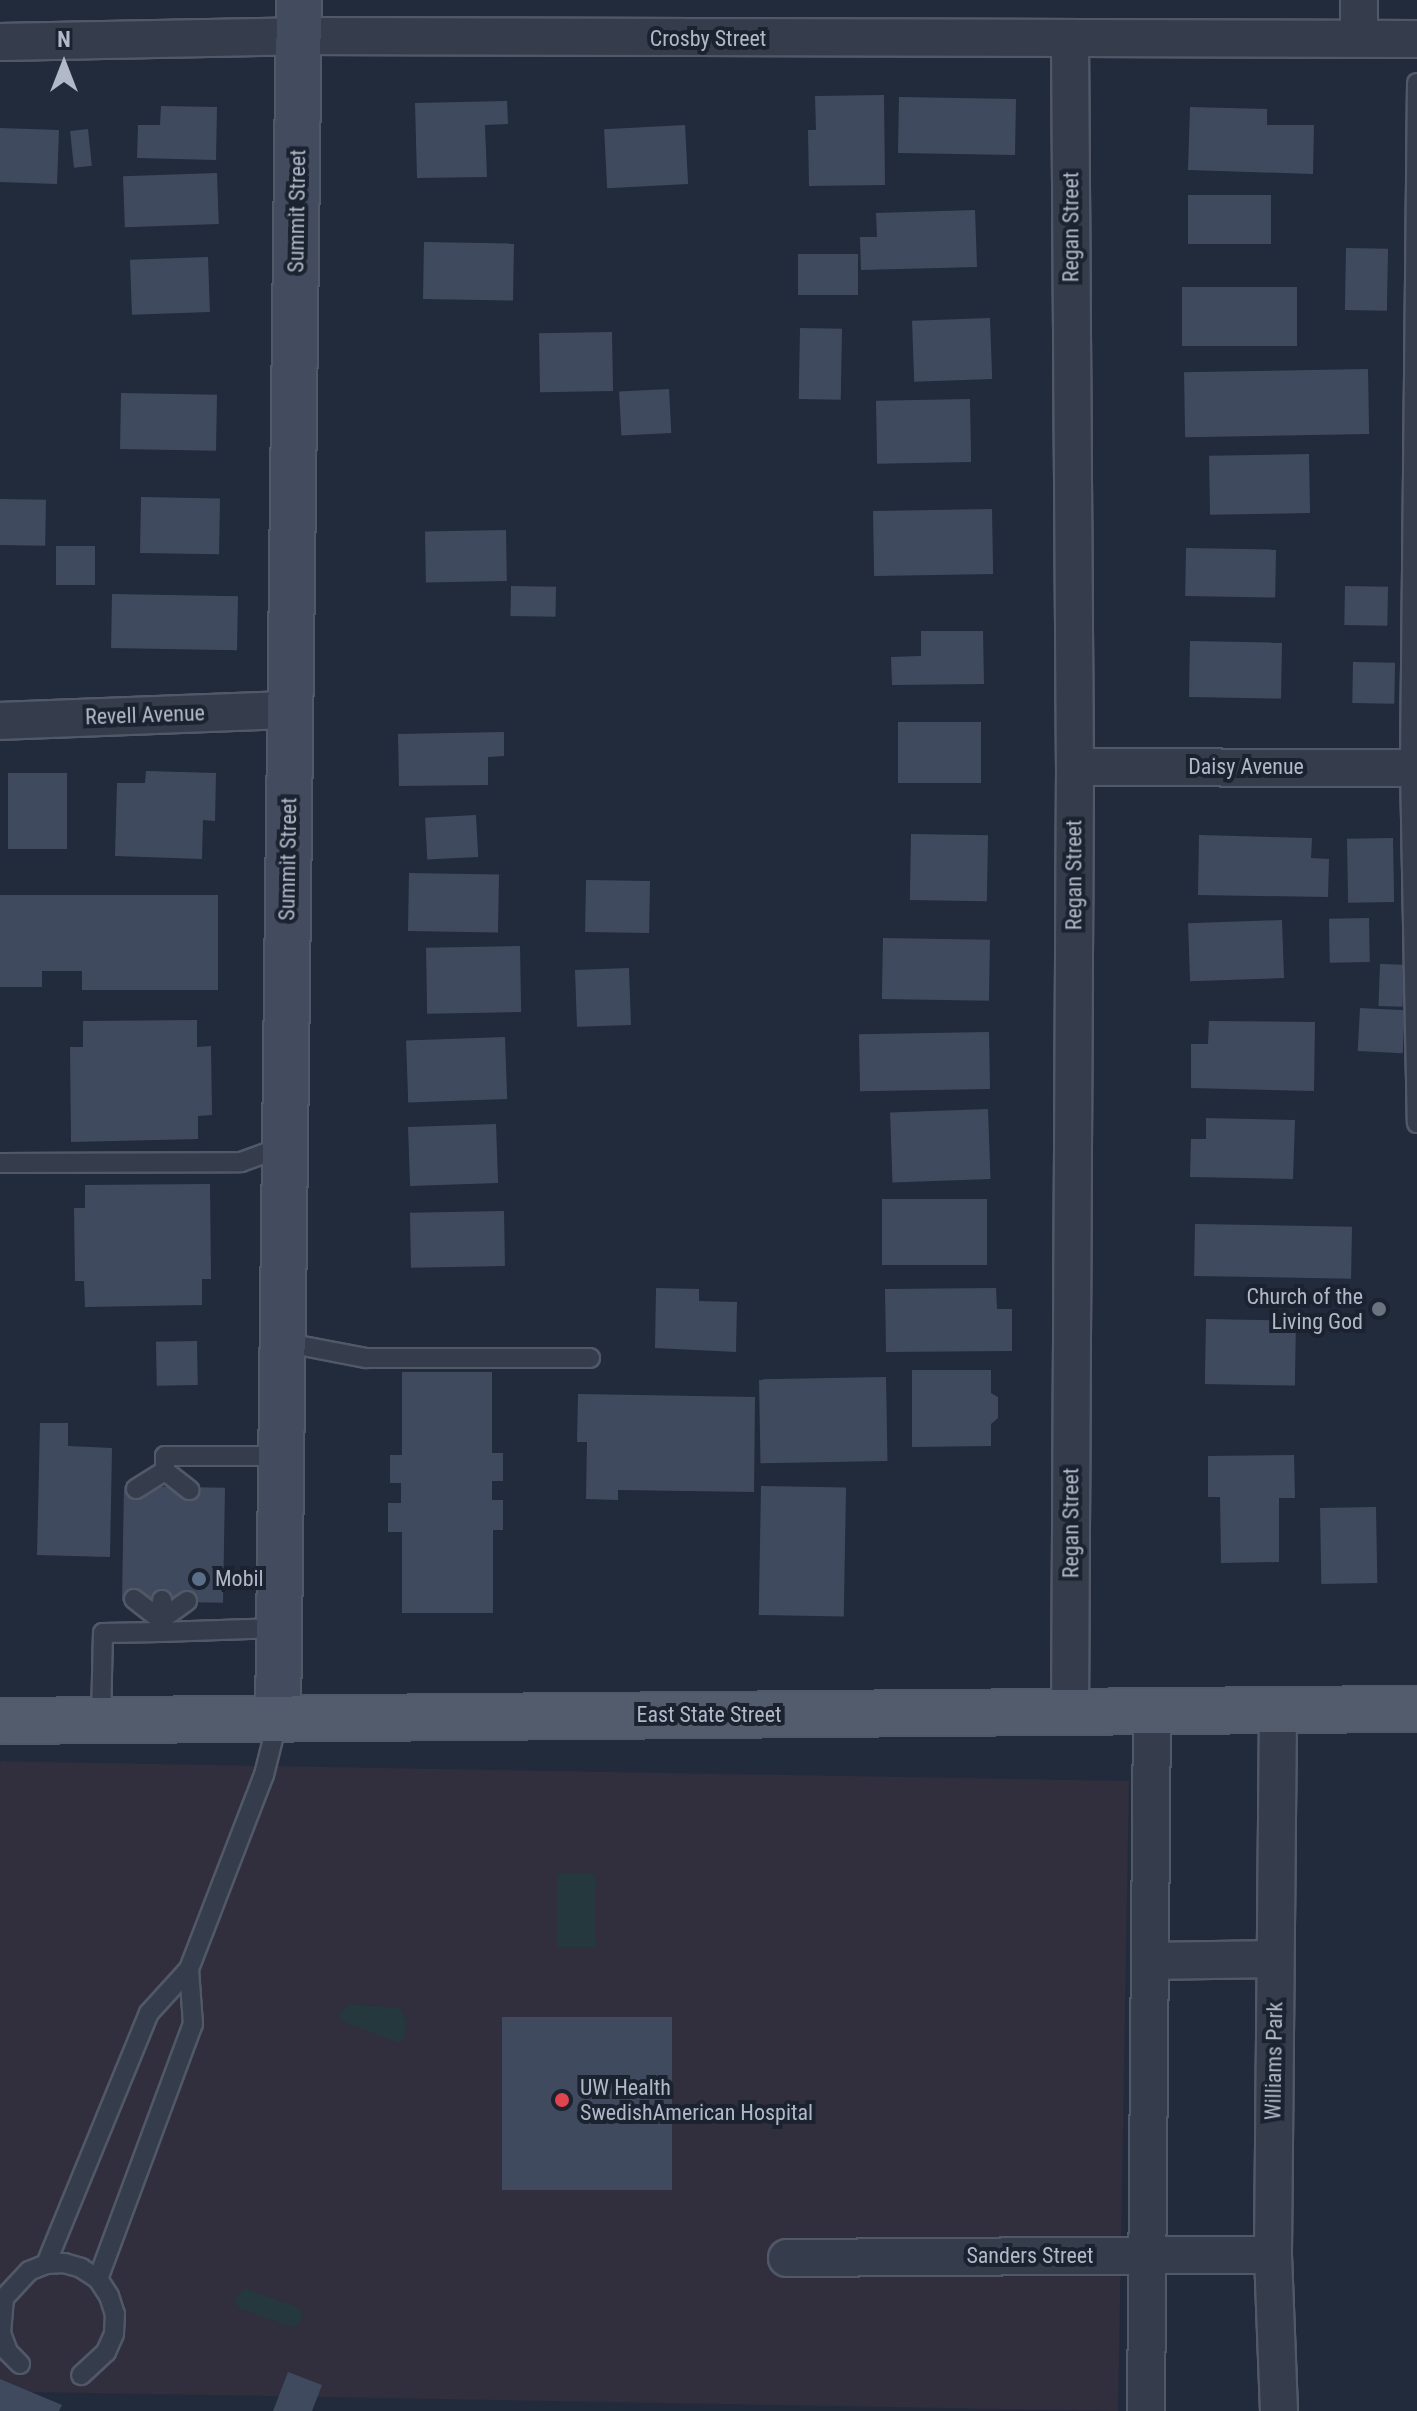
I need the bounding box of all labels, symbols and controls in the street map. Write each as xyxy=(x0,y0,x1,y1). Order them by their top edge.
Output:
north arrow xyxy=(24,24,104,104)
street label: Crosby Street xyxy=(650,26,766,52)
text: N xyxy=(57,27,71,52)
street label: Summit Street xyxy=(283,149,311,273)
street label: Regan Street xyxy=(1058,172,1084,282)
street label: Revell Avenue xyxy=(85,700,205,730)
street label: Daisy Avenue xyxy=(1188,754,1304,780)
street label: Summit Street xyxy=(274,797,302,921)
street label: Regan Street xyxy=(1061,820,1087,930)
place label: Church of the Living God xyxy=(1246,1283,1363,1334)
marker: Church of the Living God xyxy=(1370,1300,1388,1318)
street label: Regan Street xyxy=(1058,1468,1084,1578)
place label: Mobil xyxy=(215,1566,264,1592)
marker: Mobil xyxy=(190,1570,208,1588)
street label: East State Street xyxy=(637,1702,781,1728)
street label: Williams Park xyxy=(1260,2002,1288,2120)
place label: UW Health SwedishAmerican Hospital xyxy=(580,2074,813,2126)
marker: UW Health SwedishAmerican Hospital xyxy=(551,2089,573,2111)
street label: Sanders Street xyxy=(966,2243,1094,2269)

